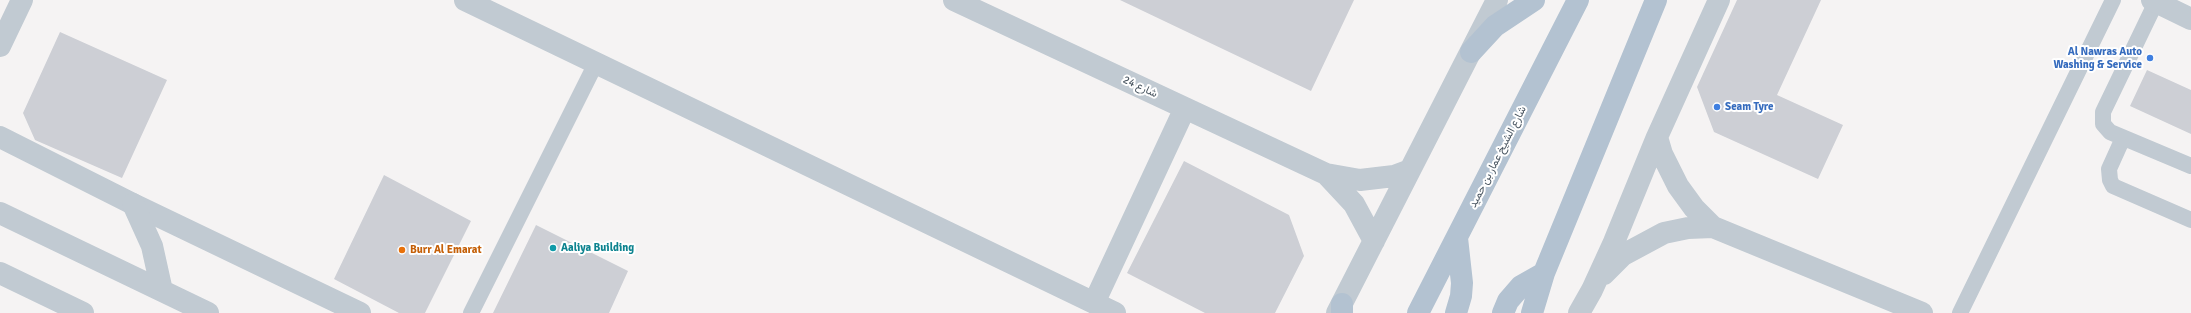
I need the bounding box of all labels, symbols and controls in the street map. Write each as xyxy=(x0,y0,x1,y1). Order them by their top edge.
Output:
place label: Al Nawras Auto Washing & Service xyxy=(2053,45,2142,71)
marker: Al Nawras Auto Washing & Service xyxy=(2145,53,2155,63)
street label: شارع 24 xyxy=(1121,73,1159,101)
place label: Seam Tyre xyxy=(1725,100,1774,114)
marker: Seam Tyre xyxy=(1712,102,1722,112)
street label: شارع الشيخ عمار بن حميد xyxy=(1467,104,1529,210)
place label: Aaliya Building xyxy=(561,241,634,255)
place label: Burr Al Emarat xyxy=(410,243,482,257)
marker: Aaliya Building xyxy=(548,243,558,253)
marker: Burr Al Emarat xyxy=(397,245,407,255)

